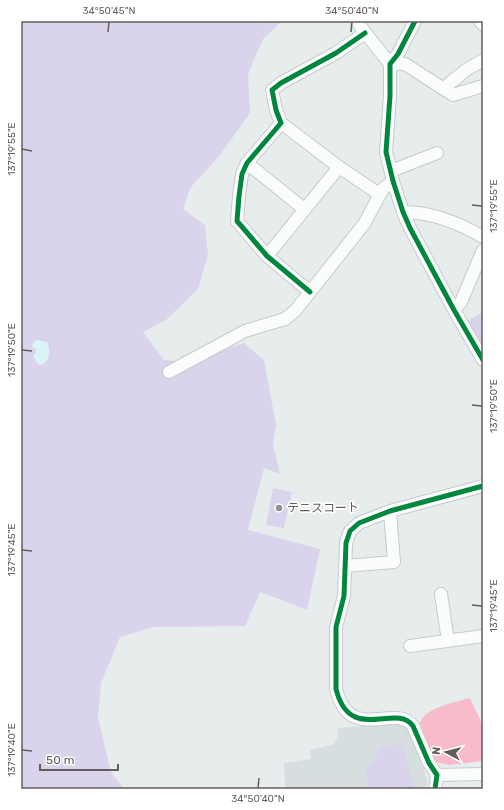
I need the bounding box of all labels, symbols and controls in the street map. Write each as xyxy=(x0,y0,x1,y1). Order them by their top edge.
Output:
text: 34°50'45"N xyxy=(83,5,135,17)
text: 34°50'40"N xyxy=(325,5,379,17)
text: 137°19'55"E xyxy=(6,122,18,176)
text: 137°19'55"E xyxy=(488,179,500,233)
text: 137°19'50"E xyxy=(6,323,18,377)
text: 137°19'50"E xyxy=(488,379,500,433)
place label: テニスコート xyxy=(287,501,359,515)
marker: テニスコート xyxy=(274,503,284,513)
text: 137°19'45"E xyxy=(6,523,18,577)
text: 137°19'45"E xyxy=(488,579,500,633)
text: 137°19'40"E xyxy=(6,723,18,777)
north arrow xyxy=(426,732,466,772)
scale bar xyxy=(40,746,118,772)
text: N xyxy=(430,746,444,756)
text: 50 m xyxy=(46,753,74,767)
text: 34°50'40"N xyxy=(231,793,285,805)

